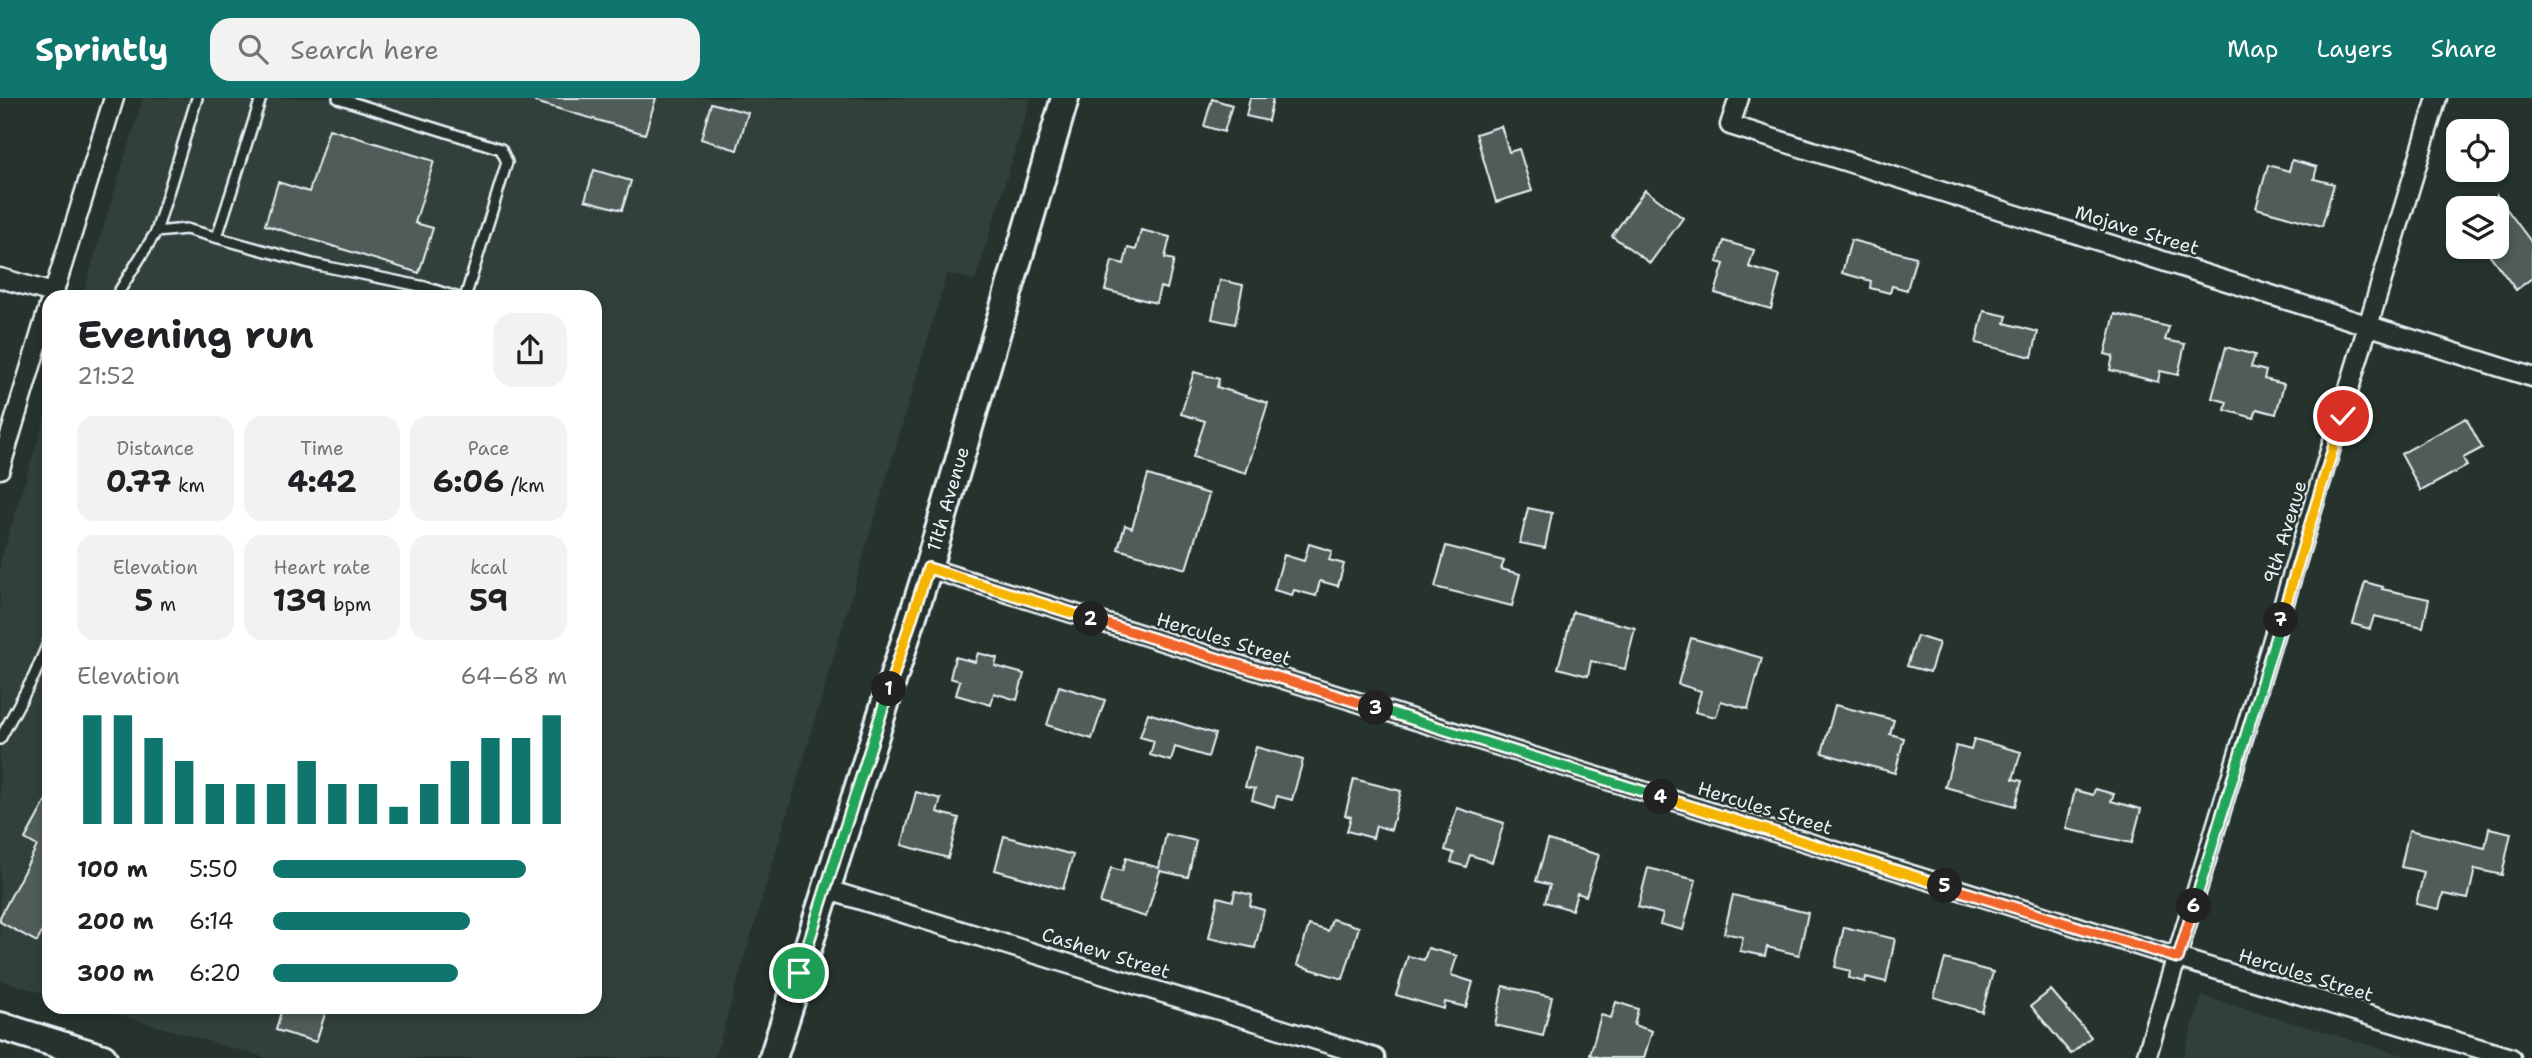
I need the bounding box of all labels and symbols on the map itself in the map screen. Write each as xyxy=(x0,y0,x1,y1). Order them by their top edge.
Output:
street label: Mojave Street xyxy=(2072,199,2202,261)
pin xyxy=(2313,386,2373,446)
street label: 11th Avenue xyxy=(921,444,975,554)
street label: 9th Avenue xyxy=(2257,477,2313,587)
pin: 2 xyxy=(1074,602,1108,636)
pin: 7 xyxy=(2264,602,2298,638)
street label: Hercules Street xyxy=(1153,607,1295,671)
pin: 1 xyxy=(872,672,906,706)
pin: 3 xyxy=(1358,690,1394,726)
street label: Hercules Street xyxy=(1694,776,1836,840)
pin: 4 xyxy=(1644,780,1678,814)
pin: 5 xyxy=(1927,868,1962,904)
pin: 6 xyxy=(2176,888,2212,924)
street label: Cashew Street xyxy=(1039,922,1173,984)
pin xyxy=(769,943,829,1003)
street label: Hercules Street xyxy=(2235,943,2377,1007)

